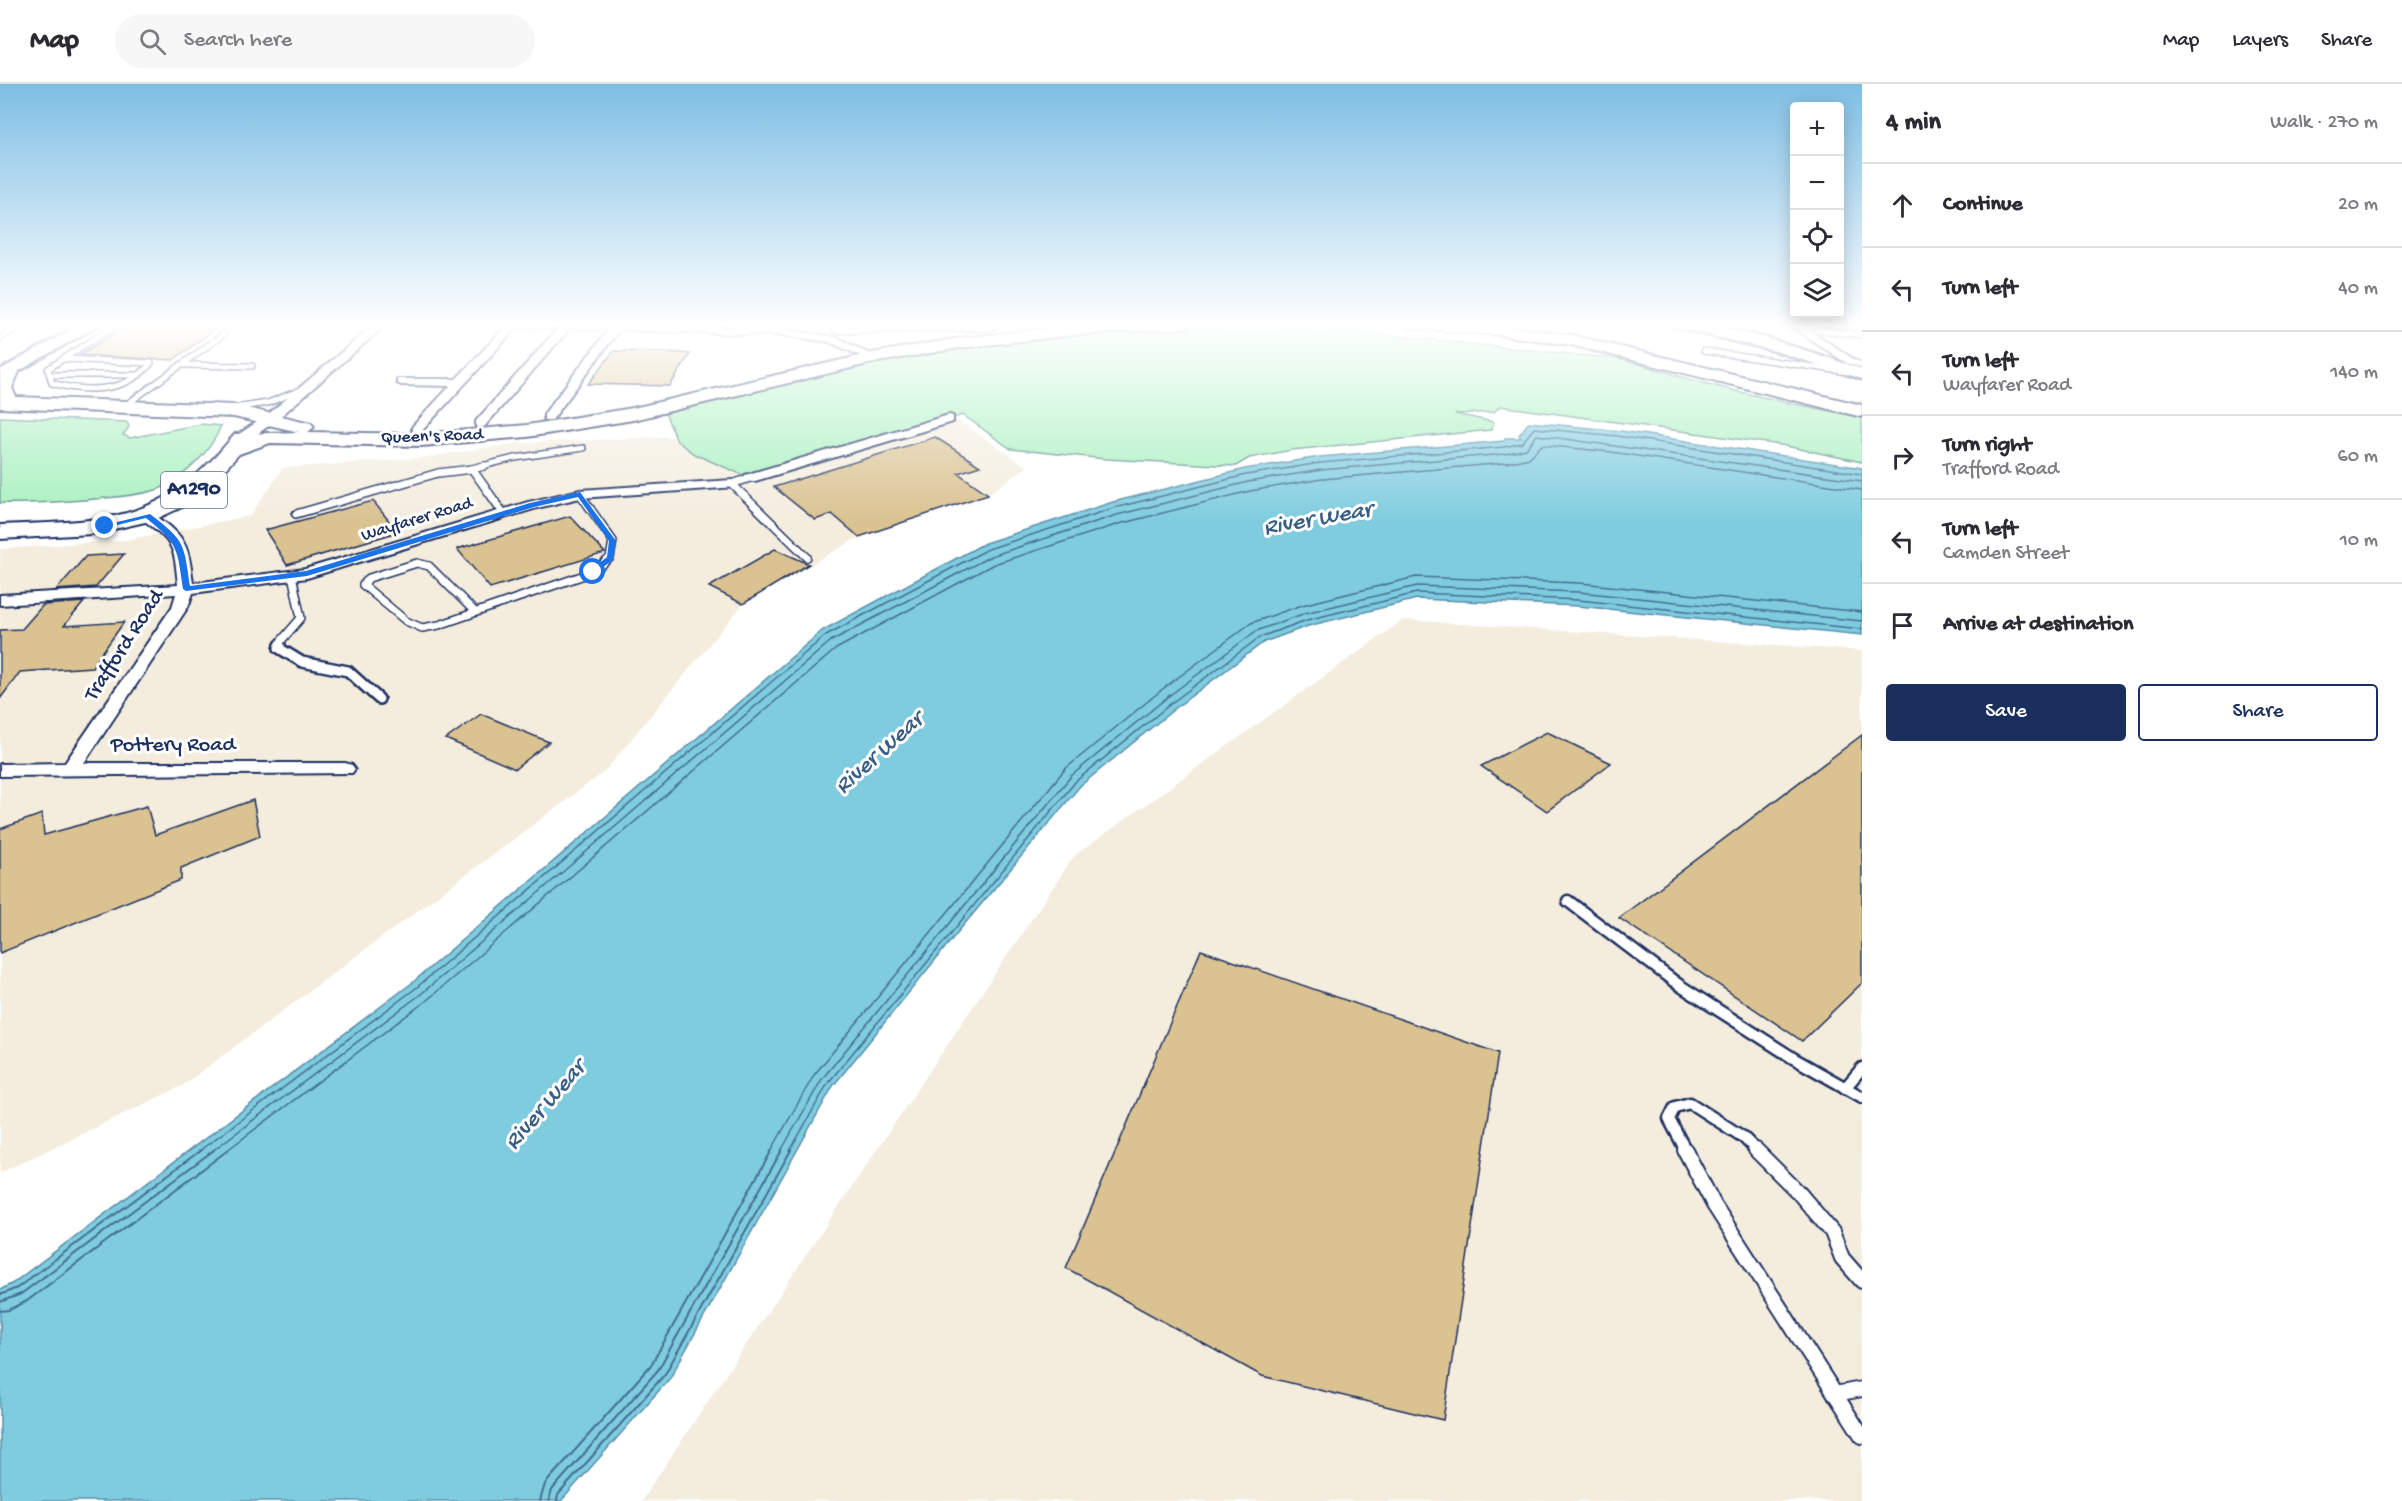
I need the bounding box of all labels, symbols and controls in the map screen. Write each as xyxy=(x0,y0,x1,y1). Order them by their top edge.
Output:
search box xyxy=(115,14,535,68)
text: Map xyxy=(30,25,79,58)
icon: search xyxy=(136,25,169,58)
text: Search here xyxy=(184,28,292,54)
text: Map xyxy=(2163,29,2199,54)
text: Layers xyxy=(2232,29,2288,54)
text: Share xyxy=(2321,29,2372,54)
map controls xyxy=(1790,102,1844,318)
button: + xyxy=(1790,102,1844,156)
text: 4 min xyxy=(1886,108,1941,139)
text: Walk · 270 m xyxy=(2270,112,2378,135)
button: − xyxy=(1790,156,1844,210)
icon: ahead xyxy=(1886,189,1919,222)
text: Continue xyxy=(1943,192,2023,218)
text: 20 m xyxy=(2338,194,2378,217)
button: locate xyxy=(1790,210,1844,264)
button: layers xyxy=(1790,264,1844,318)
icon: left xyxy=(1886,273,1919,306)
text: Turn left xyxy=(1943,276,2017,302)
text: 40 m xyxy=(2338,278,2378,301)
text: Turn left xyxy=(1943,349,2017,375)
icon: left xyxy=(1886,357,1919,390)
text: 140 m xyxy=(2330,362,2378,385)
text: Wayfarer Road xyxy=(1943,375,2071,398)
street label: Queen's Road xyxy=(380,425,485,449)
text: Turn right xyxy=(1943,433,2031,459)
icon: right xyxy=(1886,441,1919,474)
text: 60 m xyxy=(2338,446,2378,469)
text: Trafford Road xyxy=(1943,459,2059,482)
road number: A1290 xyxy=(161,472,227,508)
street label: Wayfarer Road xyxy=(359,493,477,547)
water label: River Wear xyxy=(1262,495,1379,544)
route end xyxy=(91,512,117,538)
text: Turn left xyxy=(1943,517,2017,543)
icon: left xyxy=(1886,525,1919,558)
text: 10 m xyxy=(2340,530,2378,553)
text: Camden Street xyxy=(1943,543,2069,566)
route start xyxy=(579,558,605,584)
street label: Trafford Road xyxy=(78,584,172,708)
icon: arrive xyxy=(1886,609,1919,642)
text: Arrive at destination xyxy=(1943,612,2133,638)
button: Save xyxy=(1886,684,2126,741)
button: Share xyxy=(2138,684,2378,741)
water label: River Wear xyxy=(830,704,934,801)
street label: Pottery Road xyxy=(110,733,237,759)
water label: River Wear xyxy=(499,1052,596,1157)

